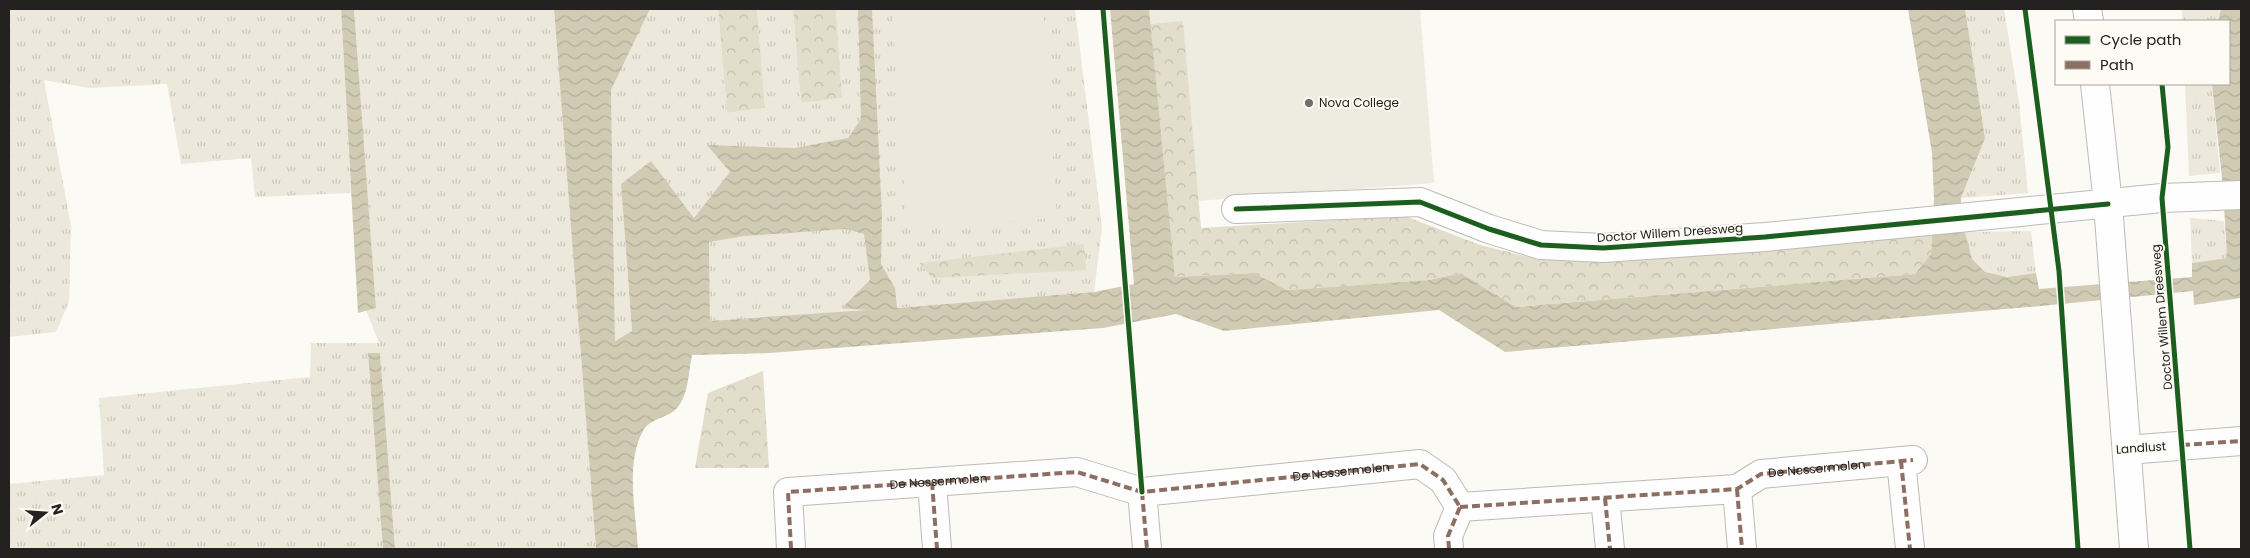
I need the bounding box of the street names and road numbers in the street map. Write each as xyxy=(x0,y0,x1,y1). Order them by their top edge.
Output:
street label: Doctor Willem Dreesweg xyxy=(1596,219,1744,246)
street label: Doctor Willem Dreesweg xyxy=(2147,243,2176,391)
street label: Landlust xyxy=(2115,437,2167,458)
street label: De Nessermolen xyxy=(1767,455,1866,481)
street label: De Nessermolen xyxy=(1292,458,1391,485)
street label: De Nessermolen xyxy=(889,469,988,493)

